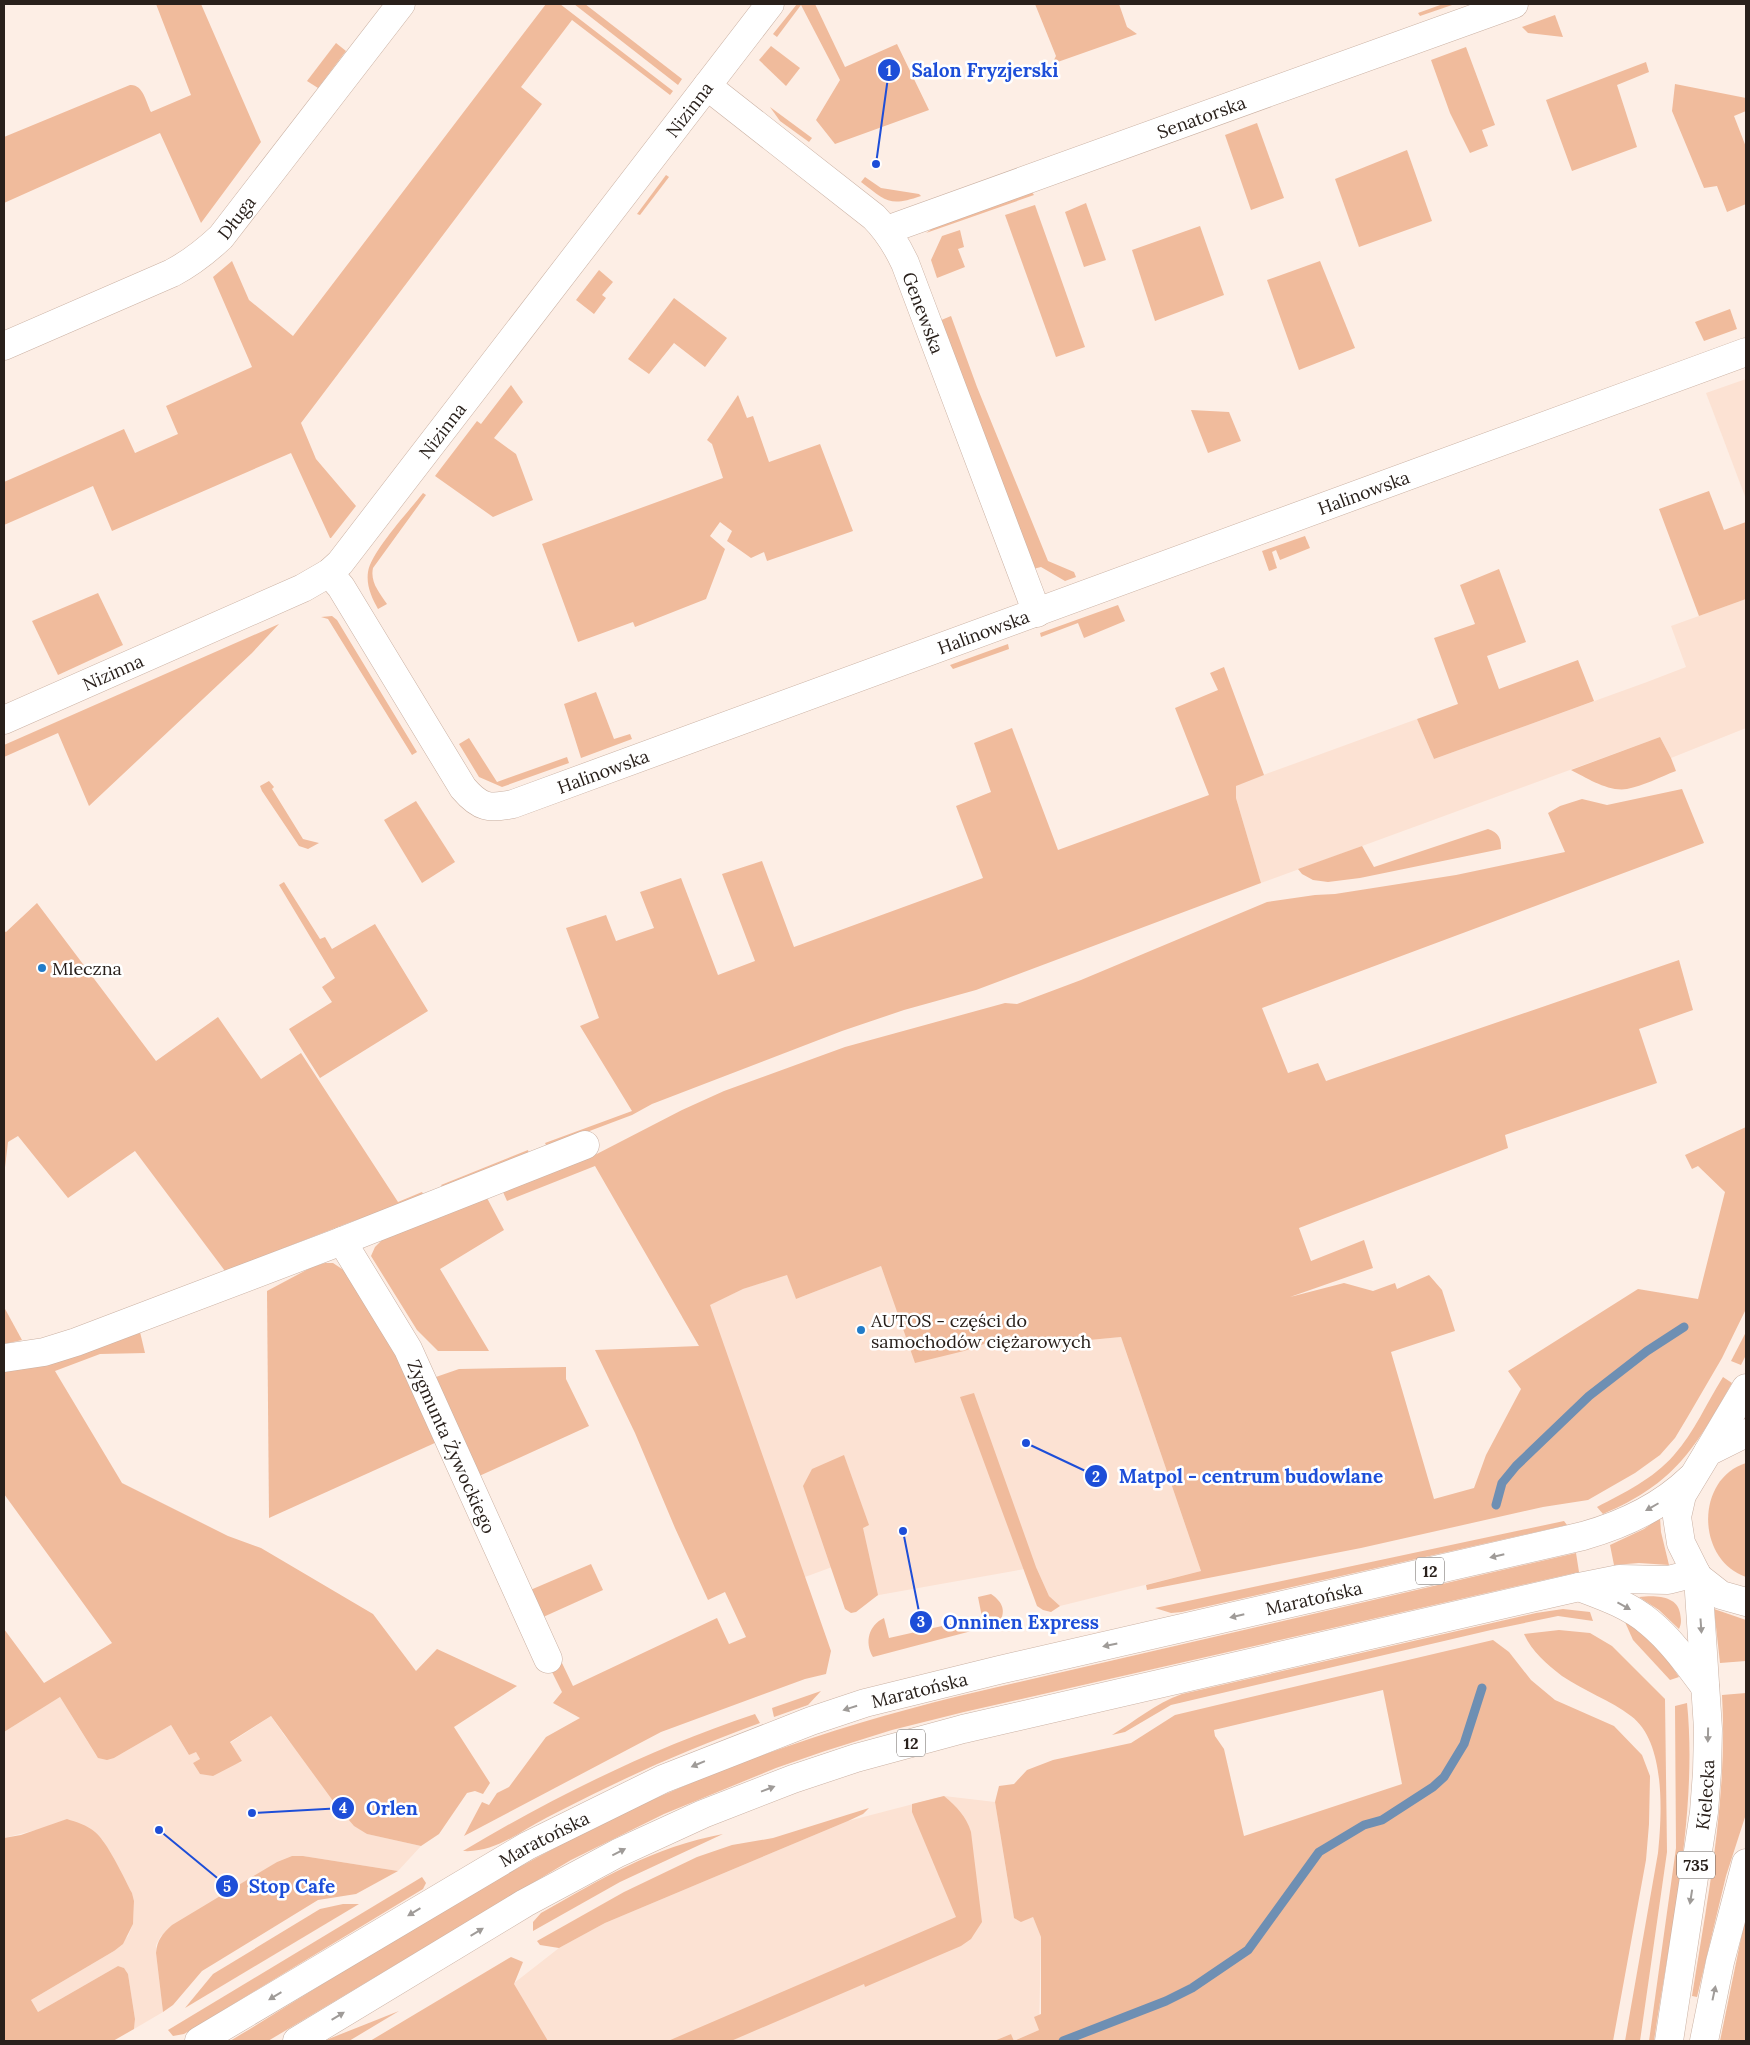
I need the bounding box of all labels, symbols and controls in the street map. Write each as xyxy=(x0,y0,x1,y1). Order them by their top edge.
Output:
callout: Salon Fryzjerski xyxy=(876,53,1068,87)
text: Salon Fryzjerski xyxy=(911,58,1059,82)
text: 1 xyxy=(886,61,892,80)
street label: Nizinna xyxy=(660,77,718,142)
street label: Senatorska xyxy=(1154,90,1249,143)
street label: Długa xyxy=(212,191,260,244)
street label: Genewska xyxy=(898,268,950,357)
street label: Nizinna xyxy=(413,398,471,463)
street label: Halinowska xyxy=(1314,465,1413,520)
street label: Halinowska xyxy=(934,604,1032,659)
street label: Nizinna xyxy=(79,648,147,695)
street label: Halinowska xyxy=(554,744,652,798)
place label: Mleczna xyxy=(52,957,122,980)
marker: Mleczna xyxy=(36,962,48,974)
place label: AUTOS - części do samochodów ciężarowych xyxy=(870,1309,1092,1353)
marker: AUTOS - części do samochodów ciężarowych xyxy=(855,1324,867,1336)
street label: Zygmunta Żywockiego xyxy=(403,1356,501,1537)
callout: Matpol - centrum budowlane xyxy=(1084,1459,1393,1493)
text: Matpol - centrum budowlane xyxy=(1119,1464,1383,1488)
text: 2 xyxy=(1092,1467,1100,1486)
one-way arrow xyxy=(1645,1503,1658,1512)
one-way arrow xyxy=(1490,1552,1505,1560)
road number: 12 xyxy=(1416,1558,1444,1584)
street label: Maratońska xyxy=(1263,1576,1364,1620)
one-way arrow xyxy=(1616,1602,1631,1610)
callout: Onninen Express xyxy=(908,1605,1109,1639)
text: Onninen Express xyxy=(943,1610,1099,1634)
text: 3 xyxy=(917,1612,925,1631)
one-way arrow xyxy=(1229,1612,1244,1620)
one-way arrow xyxy=(1697,1618,1705,1634)
one-way arrow xyxy=(1102,1641,1118,1649)
street label: Maratońska xyxy=(869,1667,970,1713)
one-way arrow xyxy=(843,1705,858,1712)
one-way arrow xyxy=(1704,1728,1712,1744)
road number: 12 xyxy=(897,1730,925,1756)
street label: Kielecka xyxy=(1690,1759,1719,1831)
one-way arrow xyxy=(691,1761,705,1769)
one-way arrow xyxy=(761,1785,776,1792)
callout: Orlen xyxy=(331,1791,427,1825)
text: Orlen xyxy=(366,1796,418,1820)
text: 4 xyxy=(339,1798,347,1817)
street label: Maratońska xyxy=(495,1806,593,1872)
one-way arrow xyxy=(612,1848,626,1856)
road number: 735 xyxy=(1677,1852,1715,1878)
callout: Stop Cafe xyxy=(214,1869,346,1903)
text: Stop Cafe xyxy=(249,1874,335,1898)
text: 5 xyxy=(223,1877,231,1896)
one-way arrow xyxy=(1687,1889,1695,1905)
one-way arrow xyxy=(408,1907,421,1916)
one-way arrow xyxy=(471,1927,484,1936)
one-way arrow xyxy=(1710,1985,1718,2001)
one-way arrow xyxy=(269,1991,282,2000)
one-way arrow xyxy=(332,2011,345,2020)

